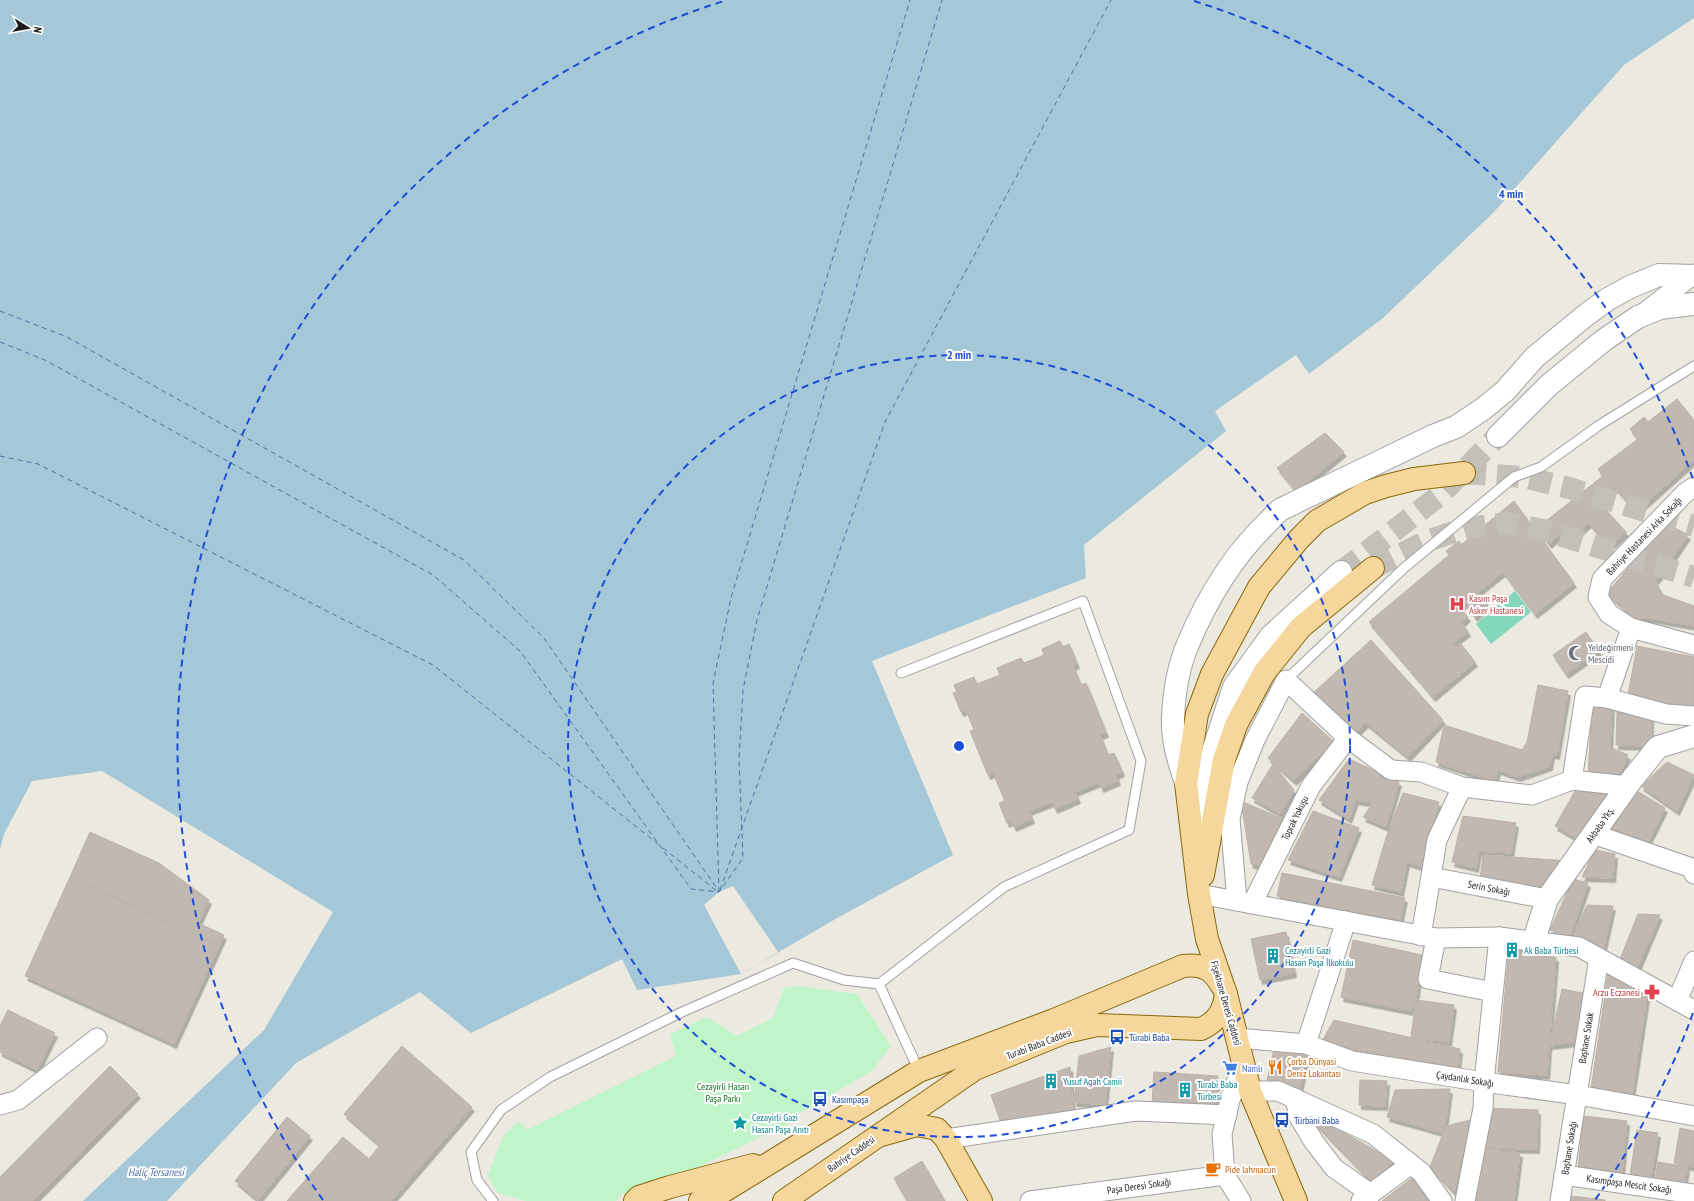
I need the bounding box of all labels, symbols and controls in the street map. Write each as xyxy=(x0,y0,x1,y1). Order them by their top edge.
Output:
north arrow xyxy=(8,8,48,48)
text: N xyxy=(30,26,45,34)
text: 4 min xyxy=(1499,186,1523,201)
text: 2 min xyxy=(947,347,971,362)
street label: Bahriye Hastanesi Arka Sokağı xyxy=(1603,494,1685,578)
place label: Kasım Paşa Asker Hastanesi xyxy=(1469,592,1523,617)
hospital icon: Kasım Paşa Asker Hastanesi xyxy=(1448,595,1466,613)
place label: Yeldeğirmeni Mescidi xyxy=(1588,641,1633,666)
mosque icon: Yeldeğirmeni Mescidi xyxy=(1567,644,1585,662)
centre of rings xyxy=(952,739,966,753)
street label: Toprak Yokuşu xyxy=(1279,793,1311,843)
street label: Akbaba Ykş. xyxy=(1583,804,1617,845)
street label: Serin Sokağı xyxy=(1467,878,1511,898)
building icon: Ak Baba Türbesi xyxy=(1503,941,1521,959)
place label: Cezayirli Gazi Hasan Paşa İlkokulu xyxy=(1285,944,1354,969)
place label: Ak Baba Türbesi xyxy=(1524,944,1578,957)
building icon: Cezayirli Gazi Hasan Paşa İlkokulu xyxy=(1264,947,1282,965)
street label: Fişekhane Deresi Caddesi xyxy=(1208,959,1244,1047)
pharmacy icon: Arzu Eczanesi xyxy=(1643,983,1661,1001)
place label: Arzu Eczanesi xyxy=(1593,986,1640,999)
street label: Başhane Sokak xyxy=(1576,1011,1596,1064)
street label: Turabi Baba Caddesi xyxy=(1004,1026,1074,1062)
bus stop icon: Türabi Baba xyxy=(1108,1028,1126,1046)
place label: Türabi Baba xyxy=(1129,1031,1170,1044)
place label: Çorba Dünyasi Deniz Lokantasi xyxy=(1287,1055,1341,1080)
restaurant icon: Çorba Dünyasi Deniz Lokantasi xyxy=(1266,1058,1284,1076)
supermarket icon: Namlı xyxy=(1221,1059,1239,1077)
place label: Namlı xyxy=(1242,1062,1262,1075)
street label: Çaydanlık Sokağı xyxy=(1435,1068,1495,1090)
building icon: Yusuf Agah Camii xyxy=(1042,1072,1060,1090)
place label: Yusuf Agah Camii xyxy=(1063,1075,1122,1088)
place label: Turabi Baba Türbesi xyxy=(1197,1078,1237,1103)
park label: Cezayirli Hasan Paşa Parkı xyxy=(697,1080,749,1105)
building icon: Turabi Baba Türbesi xyxy=(1176,1081,1194,1099)
bus stop icon: Kasımpaşa xyxy=(811,1090,829,1108)
place label: Kasımpaşa xyxy=(832,1093,869,1106)
place label: Cezayirli Gazi Hasan Paşa Anıtı xyxy=(752,1111,809,1136)
bus stop icon: Türbani Baba xyxy=(1273,1111,1291,1129)
place icon: Cezayirli Gazi Hasan Paşa Anıtı xyxy=(731,1114,749,1132)
place label: Türbani Baba xyxy=(1294,1114,1339,1127)
street label: Başhane Sokağı xyxy=(1558,1120,1580,1176)
street label: Bahriye Caddesi xyxy=(825,1133,877,1175)
cafe icon: Pide lahmacun xyxy=(1204,1160,1222,1178)
place label: Pide lahmacun xyxy=(1225,1163,1276,1176)
water label: Haliç Tersanesi xyxy=(128,1165,186,1179)
street label: Kasımpaşa Mescit Sokağı xyxy=(1585,1172,1673,1196)
street label: Paşa Deresi Sokağı xyxy=(1106,1175,1172,1197)

